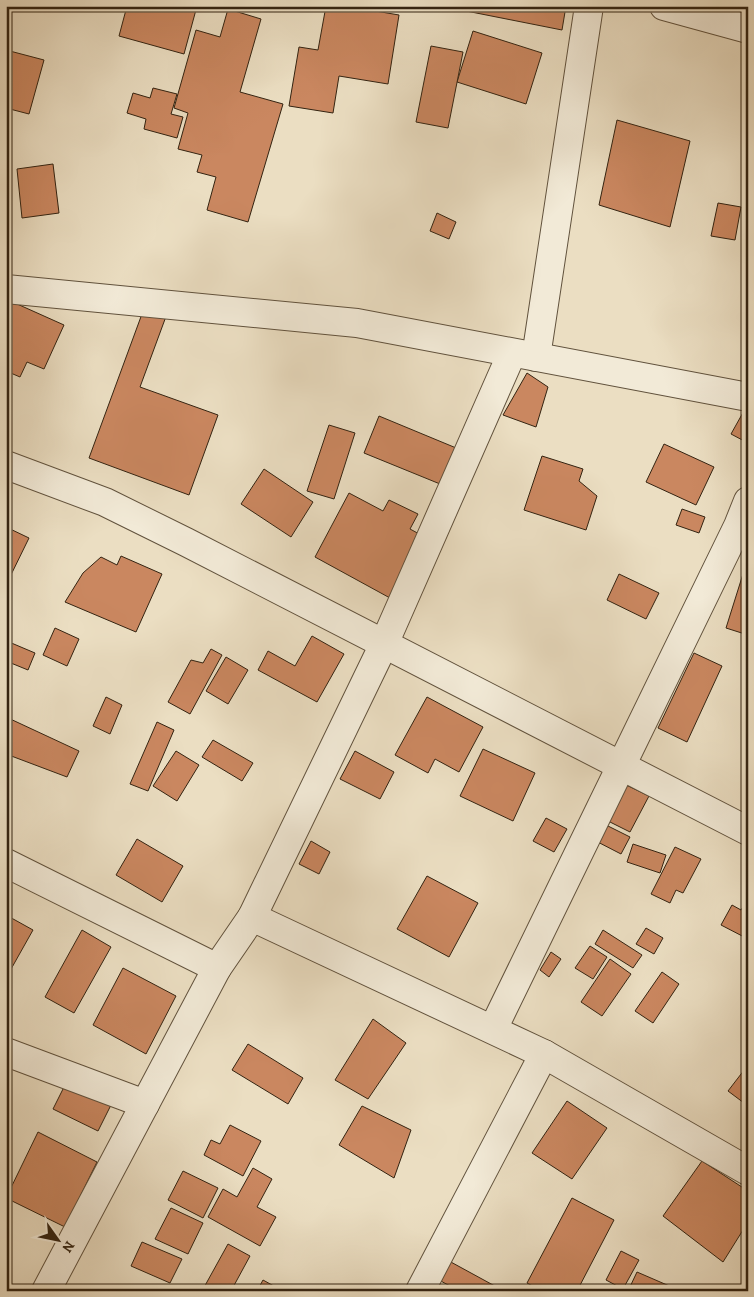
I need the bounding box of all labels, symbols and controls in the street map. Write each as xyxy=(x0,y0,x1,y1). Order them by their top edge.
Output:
north arrow xyxy=(32,1214,82,1264)
text: N xyxy=(58,1237,79,1256)

